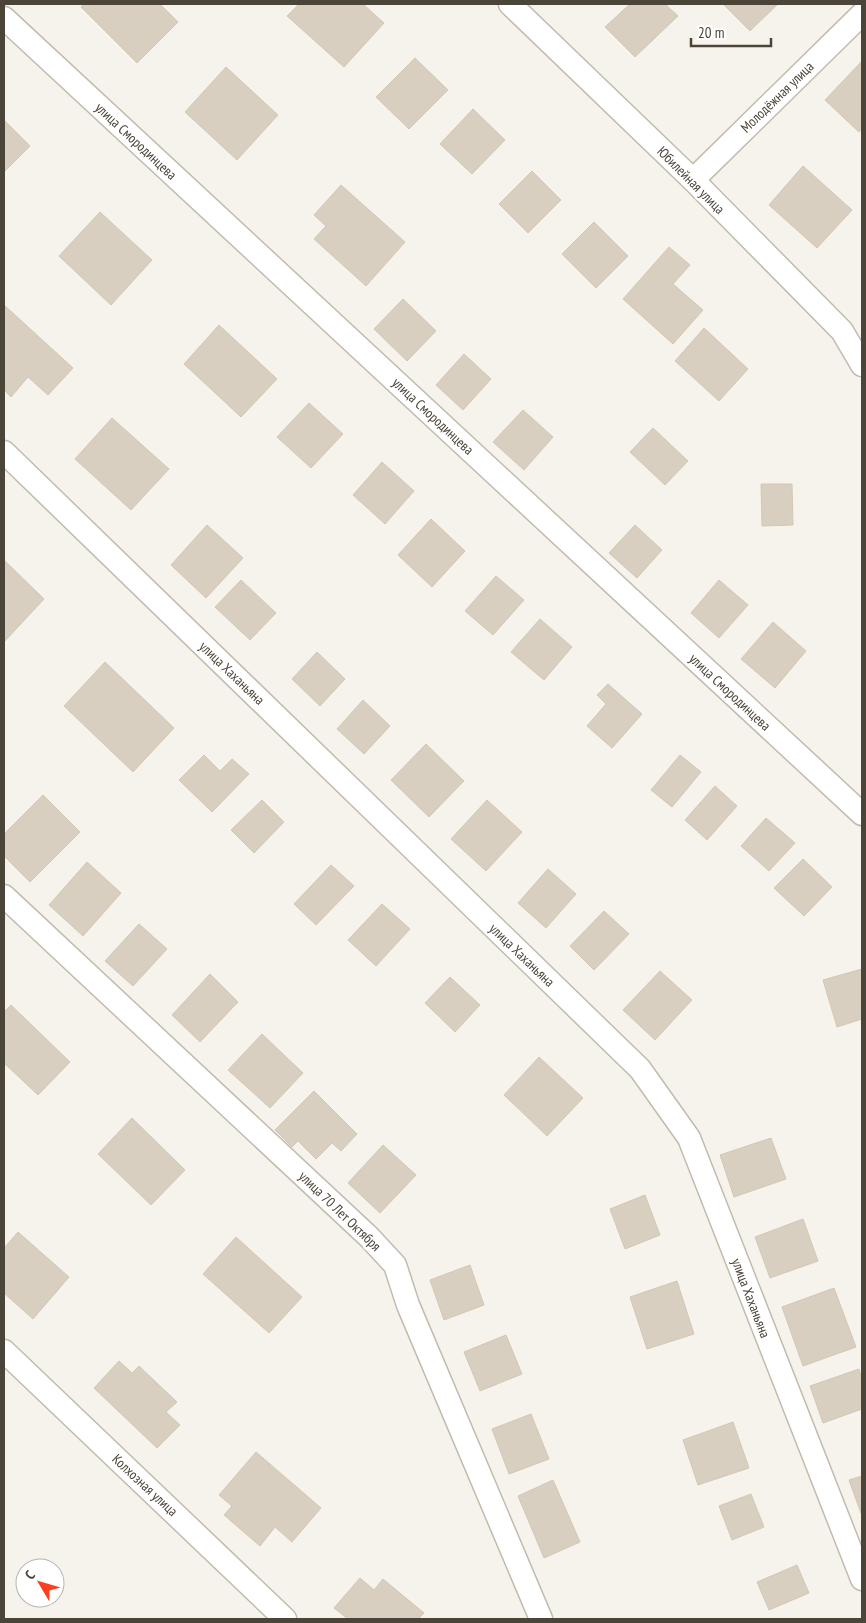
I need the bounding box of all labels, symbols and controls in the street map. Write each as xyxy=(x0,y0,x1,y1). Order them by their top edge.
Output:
scale bar xyxy=(691,15,771,47)
text: 20 m xyxy=(698,23,724,42)
street label: Молодёжная улица xyxy=(737,58,817,136)
street label: улица Смородинцева xyxy=(91,99,181,183)
street label: Юбилейная улица xyxy=(653,142,729,218)
street label: улица Смородинцева xyxy=(388,374,478,458)
street label: улица Хаханьяна xyxy=(196,637,268,709)
street label: улица Смородинцева xyxy=(685,650,775,734)
street label: улица Хаханьяна xyxy=(486,919,558,991)
street label: улица 70 Лет Октября xyxy=(295,1167,385,1255)
street label: улица Хаханьяна xyxy=(728,1256,774,1340)
street label: Колхозная улица xyxy=(108,1450,182,1520)
north arrow xyxy=(15,1558,65,1608)
text: С xyxy=(21,1566,39,1583)

